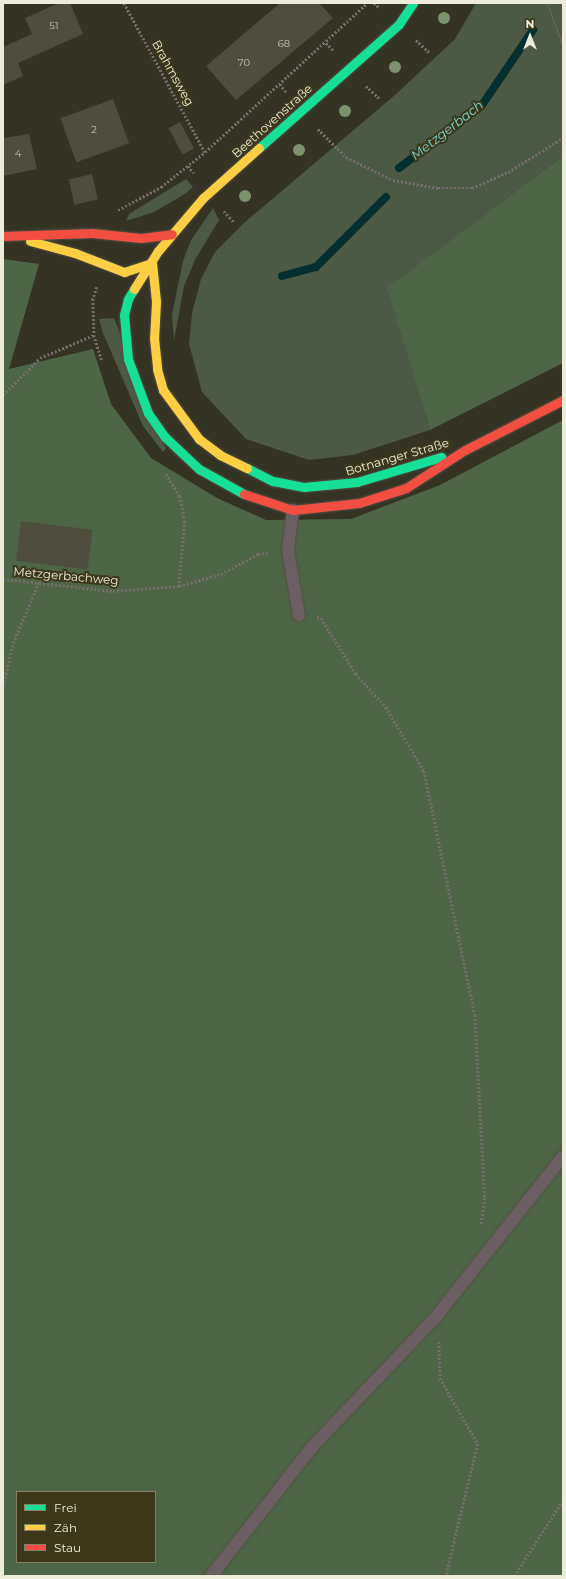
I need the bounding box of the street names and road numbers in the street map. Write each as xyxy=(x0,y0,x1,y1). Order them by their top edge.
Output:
street label: Brahmsweg xyxy=(149,38,197,108)
street label: Beethovenstraße xyxy=(229,81,315,161)
street label: Botnanger Straße xyxy=(344,435,450,479)
street label: Metzgerbachweg xyxy=(13,564,119,588)

